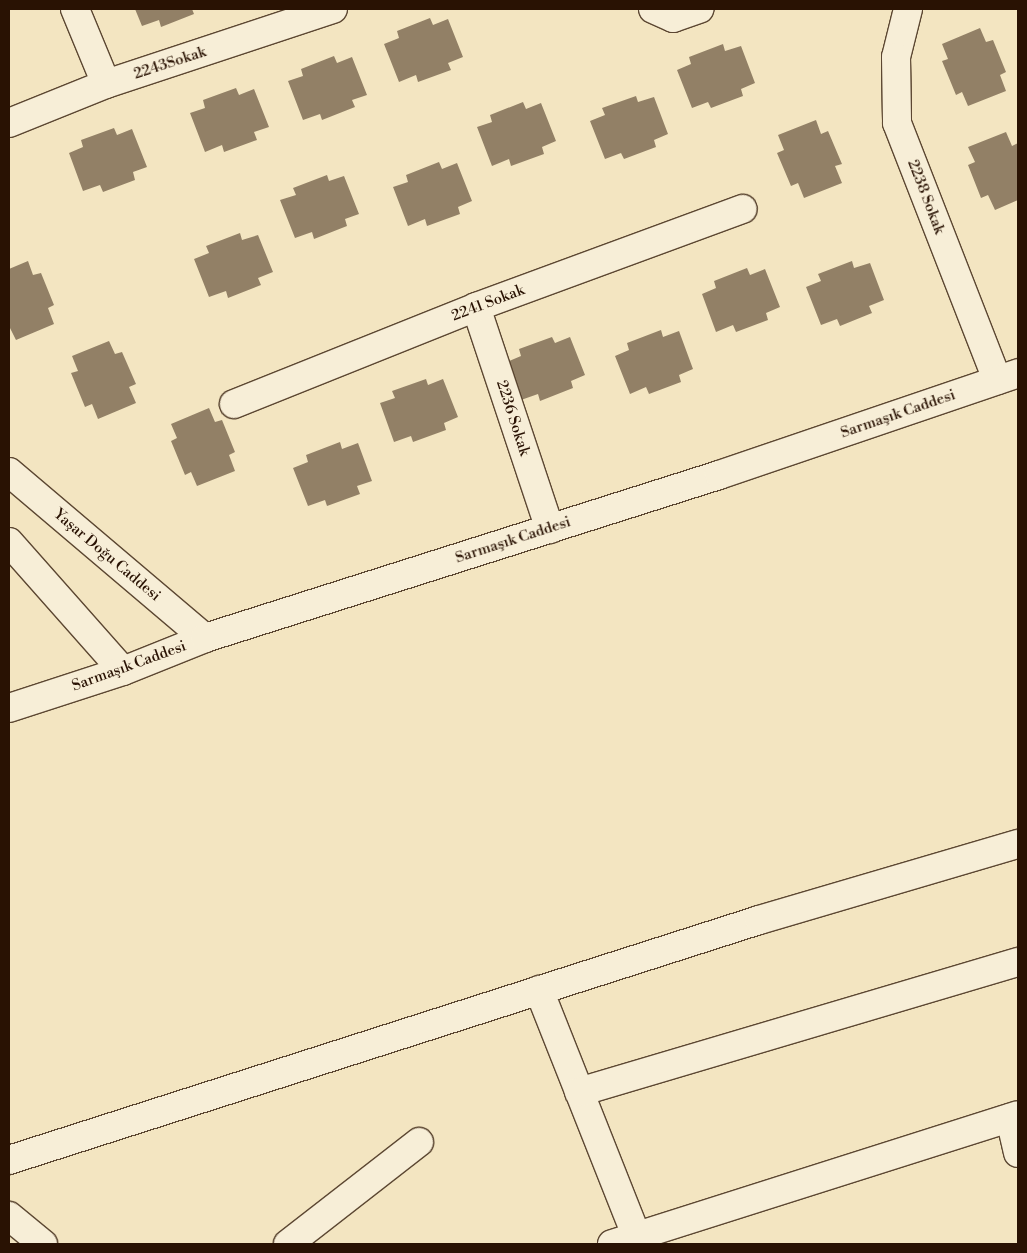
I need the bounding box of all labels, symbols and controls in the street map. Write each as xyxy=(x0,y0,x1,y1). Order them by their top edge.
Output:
street label: 2243Sokak xyxy=(131,43,209,83)
street label: 2238 Sokak xyxy=(904,157,948,237)
street label: 2241 Sokak xyxy=(449,281,527,325)
street label: 2236 Sokak xyxy=(492,378,534,458)
street label: Sarmaşık Caddesi xyxy=(838,386,958,442)
street label: Yaşar Doğu Caddesi xyxy=(50,505,164,605)
street label: Sarmaşık Caddesi xyxy=(453,513,573,567)
street label: Sarmaşık Caddesi xyxy=(69,637,189,695)

